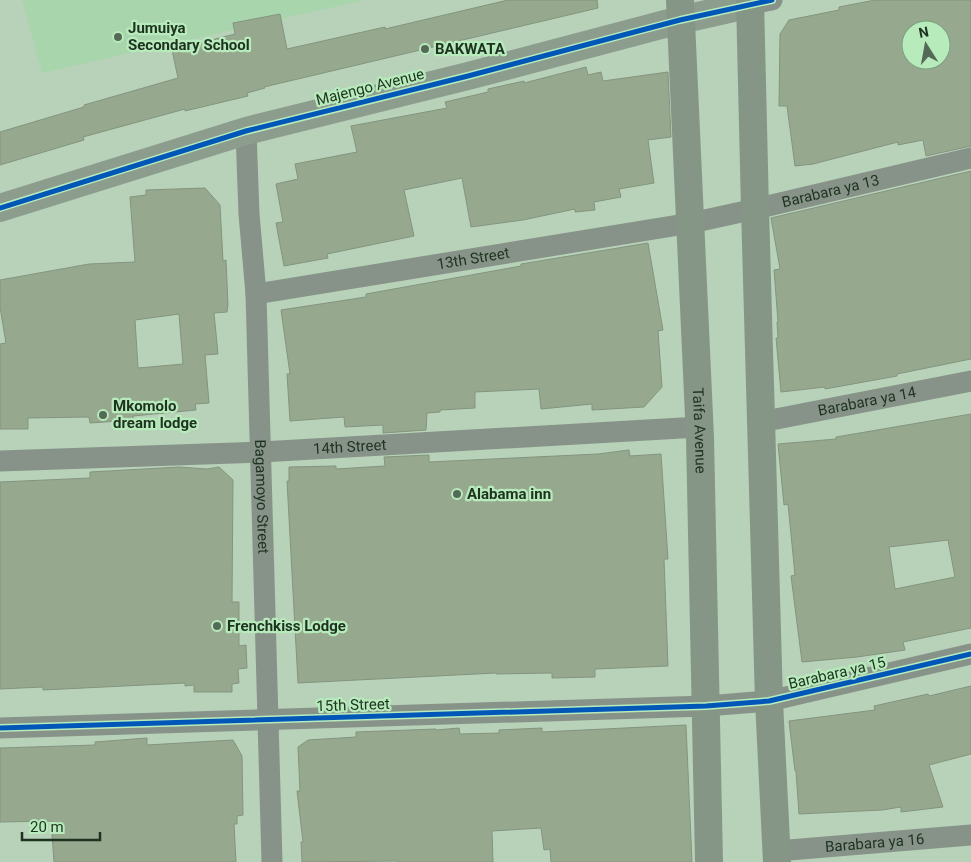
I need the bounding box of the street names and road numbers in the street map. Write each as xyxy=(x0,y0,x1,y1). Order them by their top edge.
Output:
street label: Majengo Avenue xyxy=(314,65,426,109)
street label: Barabara ya 13 xyxy=(780,171,881,211)
street label: 13th Street xyxy=(435,244,511,273)
street label: Barabara ya 14 xyxy=(816,383,918,420)
street label: Taifa Avenue xyxy=(689,387,710,474)
street label: 14th Street xyxy=(313,436,387,458)
street label: Bagamoyo Street xyxy=(251,439,272,554)
street label: Barabara ya 15 xyxy=(787,653,887,693)
street label: 15th Street xyxy=(316,695,390,715)
street label: Barabara ya 16 xyxy=(824,830,925,856)

